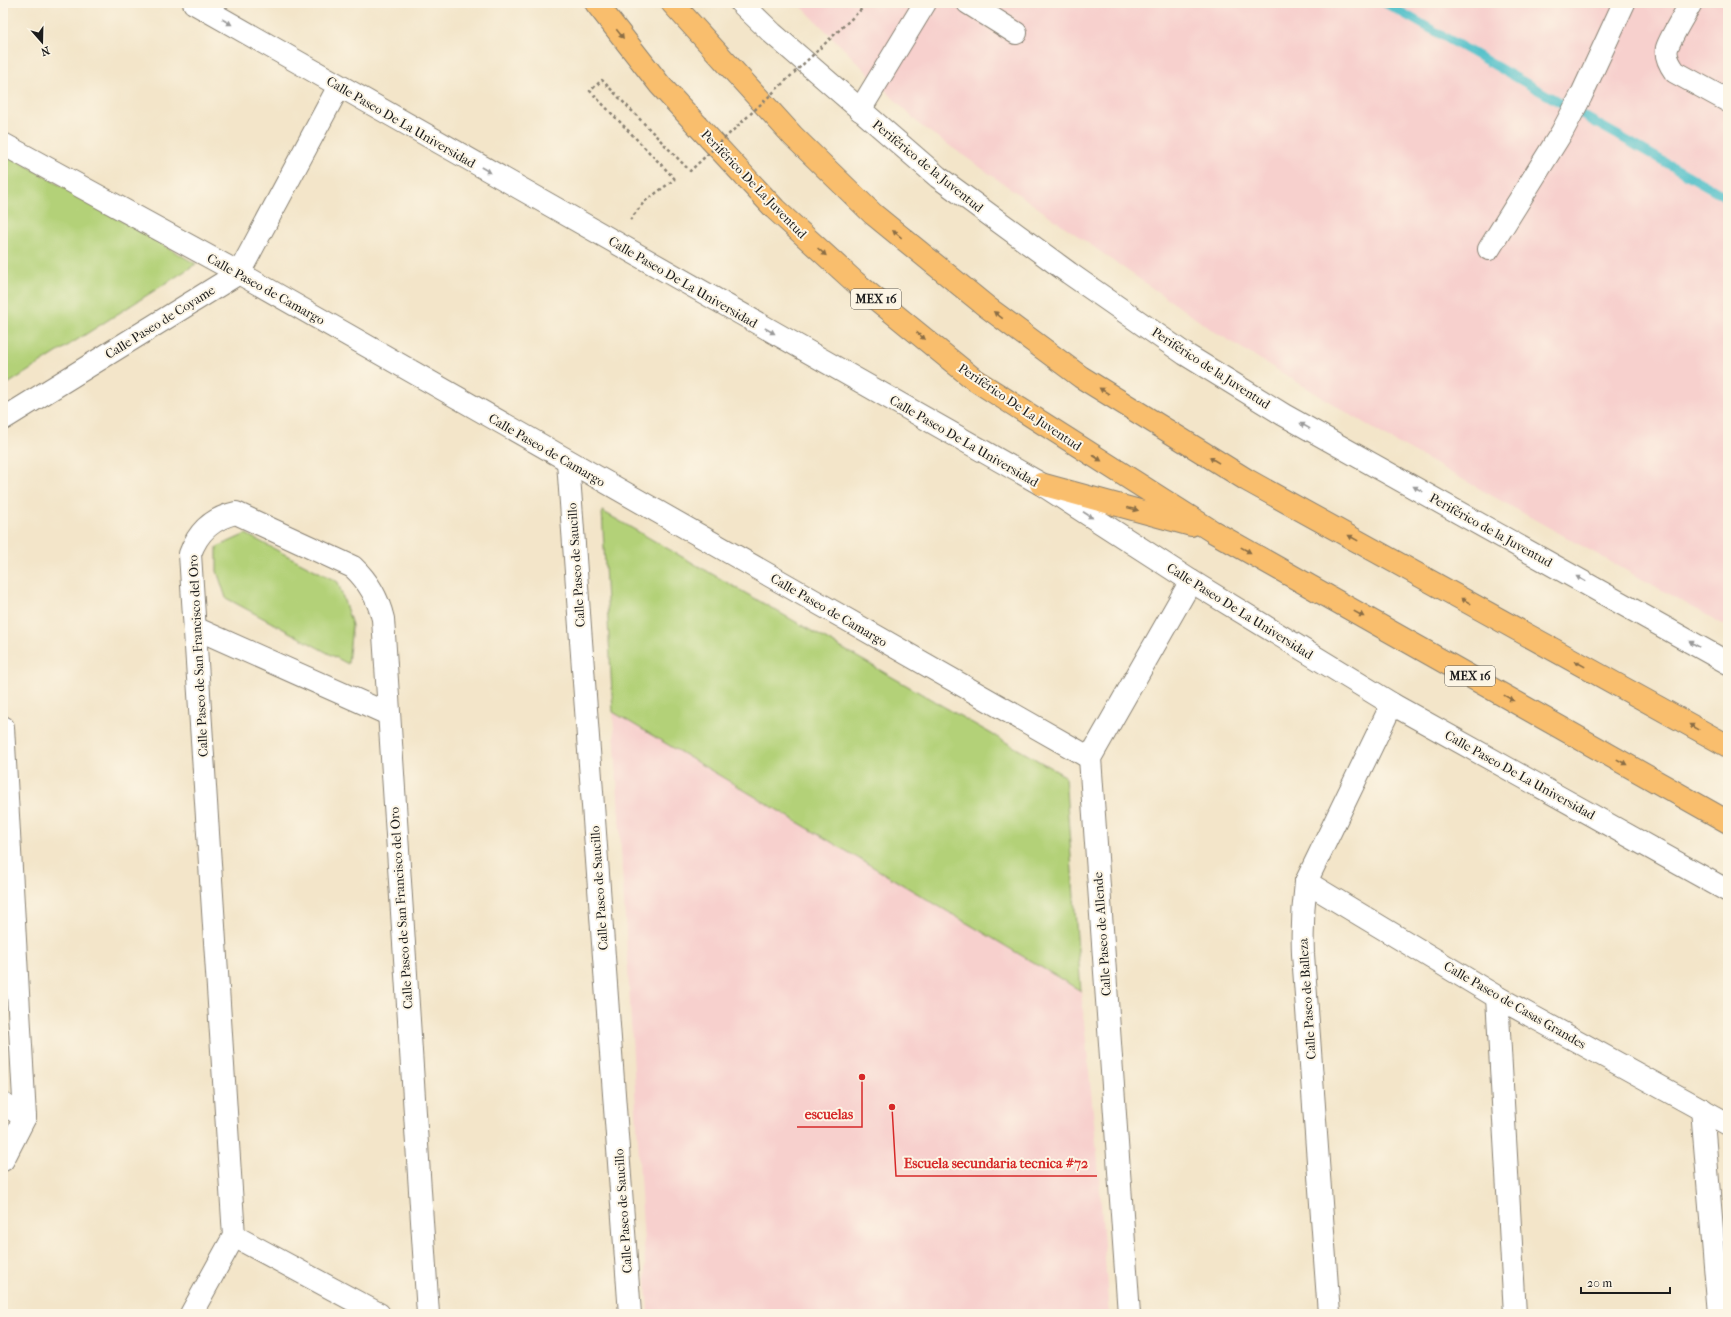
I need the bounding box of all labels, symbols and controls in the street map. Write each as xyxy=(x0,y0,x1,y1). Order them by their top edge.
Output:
one-way arrow xyxy=(222,19,233,26)
north arrow xyxy=(22,22,62,62)
one-way arrow xyxy=(615,28,624,39)
text: N xyxy=(38,43,51,59)
street label: Calle Paseo De La Universidad xyxy=(324,73,479,171)
street label: Periférico de la Juventud xyxy=(870,117,987,216)
street label: Periférico De La Juventud xyxy=(698,127,810,242)
one-way arrow xyxy=(480,167,492,174)
one-way arrow xyxy=(891,229,902,238)
street label: Calle Paseo De La Universidad xyxy=(606,233,761,331)
one-way arrow xyxy=(817,247,827,257)
street label: Calle Paseo de Camargo xyxy=(205,250,328,328)
street label: Calle Paseo de Coyame xyxy=(102,282,218,362)
road number: MEX 16 xyxy=(851,289,901,309)
one-way arrow xyxy=(993,312,1003,320)
street label: Periférico de la Juventud xyxy=(1149,324,1274,412)
one-way arrow xyxy=(764,328,776,334)
one-way arrow xyxy=(916,331,926,340)
street label: Periférico De La Juventud xyxy=(956,360,1085,454)
one-way arrow xyxy=(1099,387,1109,395)
street label: Calle Paseo De La Universidad xyxy=(887,392,1042,490)
street label: Calle Paseo de Camargo xyxy=(486,410,608,490)
one-way arrow xyxy=(1299,423,1310,430)
one-way arrow xyxy=(1091,454,1103,461)
one-way arrow xyxy=(1208,456,1220,463)
one-way arrow xyxy=(1412,486,1424,493)
street label: Periférico de la Juventud xyxy=(1427,490,1556,570)
street label: Calle Paseo de Saucillo xyxy=(564,502,588,628)
one-way arrow xyxy=(1127,507,1139,513)
one-way arrow xyxy=(1083,511,1094,519)
one-way arrow xyxy=(1347,535,1358,542)
one-way arrow xyxy=(1240,546,1251,553)
street label: Calle Paseo de San Francisco del Oro xyxy=(185,554,211,757)
street label: Calle Paseo De La Universidad xyxy=(1164,560,1317,663)
street label: Calle Paseo de Camargo xyxy=(768,570,890,650)
one-way arrow xyxy=(1575,576,1587,583)
one-way arrow xyxy=(1460,598,1472,605)
one-way arrow xyxy=(1353,610,1365,617)
one-way arrow xyxy=(1688,640,1700,647)
one-way arrow xyxy=(1574,661,1586,667)
road number: MEX 16 xyxy=(1445,666,1495,686)
one-way arrow xyxy=(1503,695,1514,702)
one-way arrow xyxy=(1688,724,1700,730)
street label: Calle Paseo De La Universidad xyxy=(1442,727,1599,823)
one-way arrow xyxy=(1616,759,1628,766)
street label: Calle Paseo de San Francisco del Oro xyxy=(386,806,416,1009)
street label: Calle Paseo de Saucillo xyxy=(587,825,611,951)
street label: Calle Paseo de Allende xyxy=(1090,871,1114,997)
street label: Calle Paseo de Balleza xyxy=(1295,937,1319,1060)
street label: Calle Paseo de Casas Grandes xyxy=(1441,958,1589,1052)
callout: escuelas xyxy=(797,1101,862,1127)
text: escuelas xyxy=(805,1106,854,1123)
street label: Calle Paseo de Saucillo xyxy=(611,1148,635,1274)
callout: Escuela secundaria tecnica #72 xyxy=(896,1150,1097,1176)
text: Escuela secundaria tecnica #72 xyxy=(904,1155,1088,1172)
scale bar xyxy=(1581,1269,1670,1295)
text: 20 m xyxy=(1587,1276,1612,1290)

